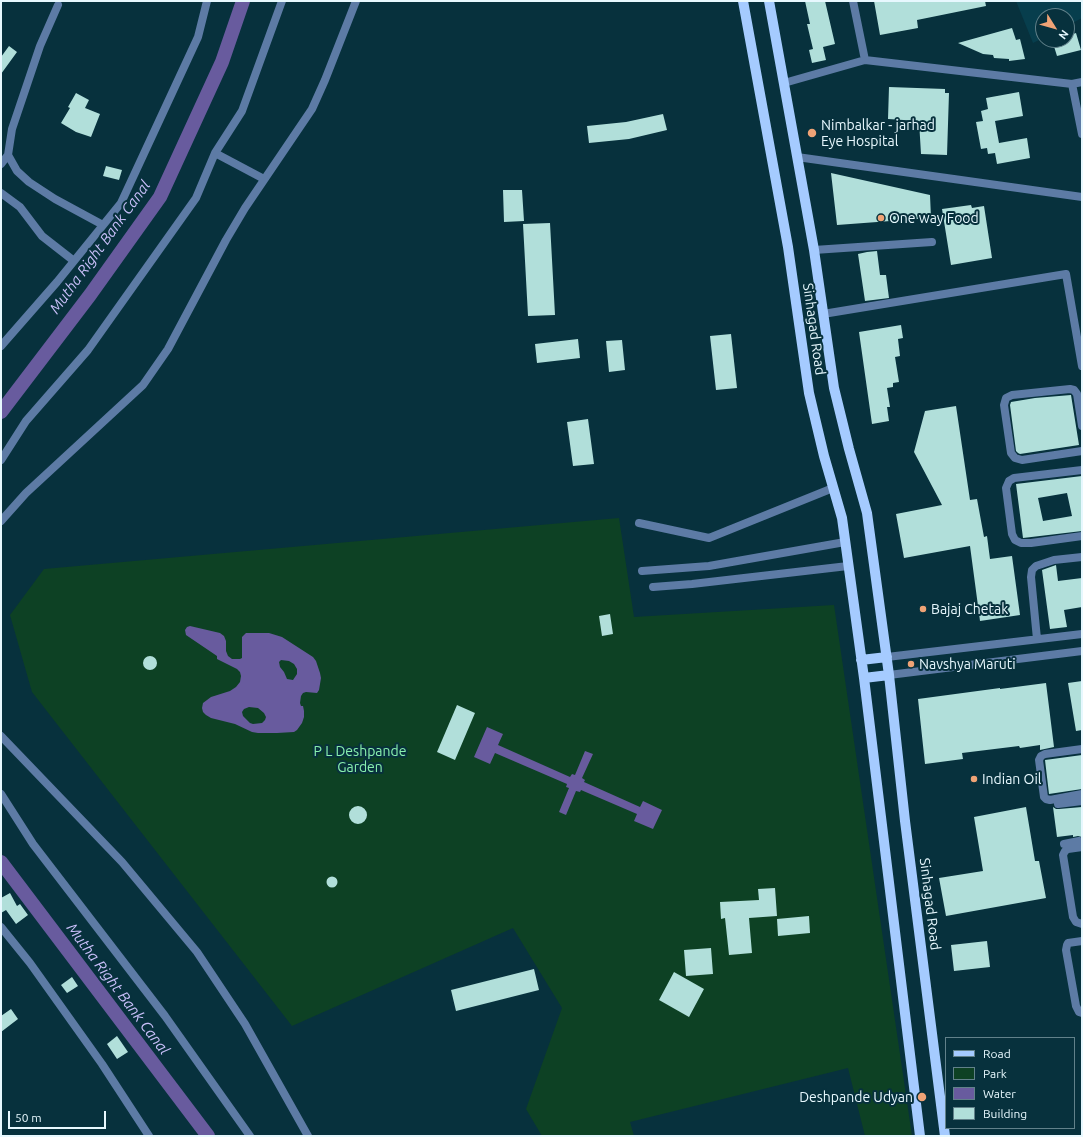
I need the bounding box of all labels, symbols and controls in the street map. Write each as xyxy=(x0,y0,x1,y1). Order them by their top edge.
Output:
north arrow xyxy=(1035,8,1075,48)
text: N xyxy=(1057,28,1071,42)
place label: Nimbalkar - jarhad Eye Hospital xyxy=(821,117,935,150)
marker: Nimbalkar - jarhad Eye Hospital xyxy=(806,127,818,139)
water label: Mutha Right Bank Canal xyxy=(46,177,154,317)
place label: One way Food xyxy=(889,210,979,226)
marker: One way Food xyxy=(876,213,886,223)
street label: Sinhagad Road xyxy=(799,282,829,376)
place label: Bajaj Chetak xyxy=(931,601,1008,617)
marker: Bajaj Chetak xyxy=(918,604,928,614)
place label: Navshya Maruti xyxy=(919,656,1016,672)
marker: Navshya Maruti xyxy=(906,659,916,669)
park label: P L Deshpande Garden xyxy=(314,743,406,776)
place label: Indian Oil xyxy=(982,771,1041,787)
marker: Indian Oil xyxy=(969,774,979,784)
street label: Sinhagad Road xyxy=(916,857,944,951)
water label: Mutha Right Bank Canal xyxy=(63,920,173,1058)
legend xyxy=(945,1037,1075,1129)
text: Road xyxy=(983,1047,1011,1060)
text: Park xyxy=(983,1067,1007,1080)
text: Water xyxy=(983,1087,1016,1100)
place label: Deshpande Udyan xyxy=(799,1089,913,1105)
marker: Deshpande Udyan xyxy=(916,1091,928,1103)
scale bar xyxy=(10,1103,108,1129)
text: Building xyxy=(983,1107,1027,1120)
text: 50 m xyxy=(15,1111,42,1124)

